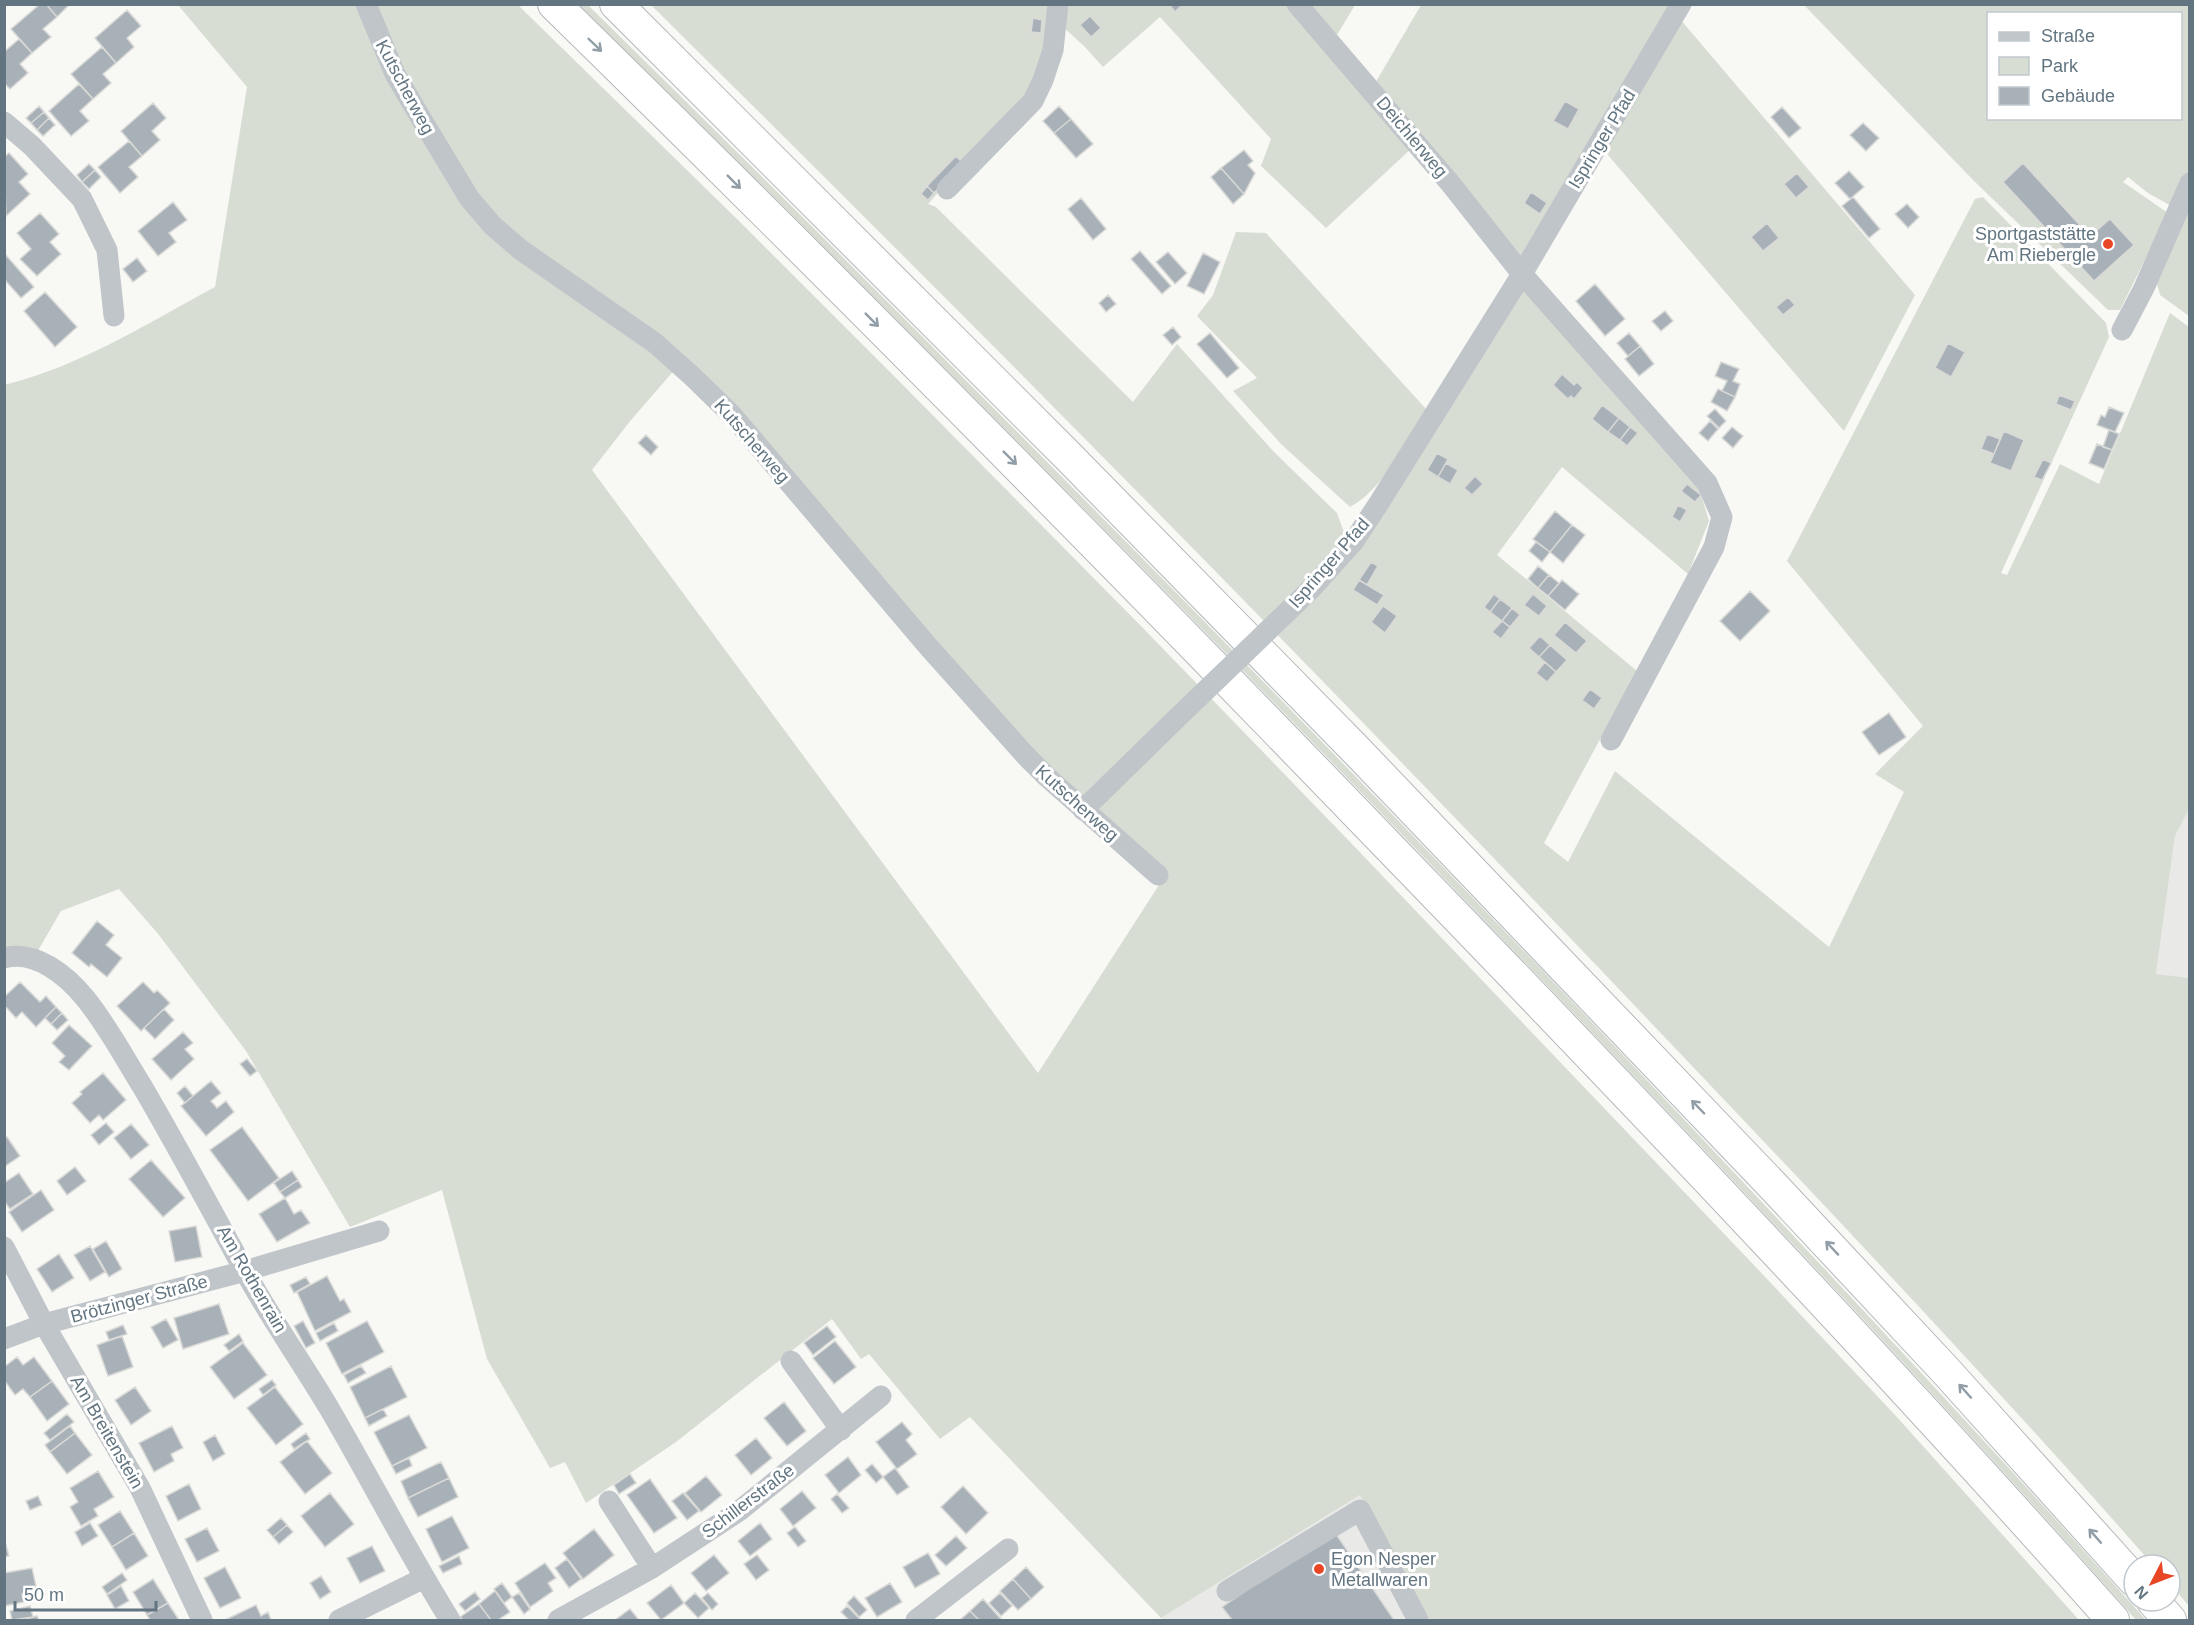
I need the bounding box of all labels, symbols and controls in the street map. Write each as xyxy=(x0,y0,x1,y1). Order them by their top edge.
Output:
legend xyxy=(1987,12,2182,120)
text: Straße xyxy=(2041,26,2095,46)
street label: Kutscherweg xyxy=(372,36,438,138)
one-way arrow xyxy=(588,38,603,53)
text: Park xyxy=(2041,56,2079,76)
street label: Ispringer Pfad xyxy=(1565,86,1639,192)
text: Gebäude xyxy=(2041,86,2115,106)
street label: Deichlerweg xyxy=(1373,93,1451,181)
one-way arrow xyxy=(727,175,742,190)
place label: Sportgaststätte Am Riebergle xyxy=(1975,224,2096,265)
marker: Sportgaststätte Am Riebergle xyxy=(2101,237,2115,251)
one-way arrow xyxy=(865,313,880,328)
street label: Kutscherweg xyxy=(710,395,794,487)
one-way arrow xyxy=(1003,451,1017,466)
street label: Ispringer Pfad xyxy=(1285,514,1373,612)
street label: Kutscherweg xyxy=(1032,761,1122,845)
one-way arrow xyxy=(1691,1099,1705,1114)
street label: Am Rothenrain xyxy=(213,1222,291,1336)
one-way arrow xyxy=(1825,1241,1839,1256)
street label: Brötzinger Straße xyxy=(68,1271,210,1327)
street label: Am Breitenstein xyxy=(67,1372,147,1492)
one-way arrow xyxy=(1957,1384,1972,1399)
street label: Schillerstraße xyxy=(698,1460,798,1542)
one-way arrow xyxy=(2088,1529,2102,1544)
place label: Egon Nesper Metallwaren xyxy=(1331,1549,1436,1590)
north arrow xyxy=(2122,1553,2182,1613)
marker: Egon Nesper Metallwaren xyxy=(1312,1562,1326,1576)
scale bar xyxy=(15,1574,156,1612)
text: N xyxy=(2131,1583,2151,1603)
text: 50 m xyxy=(24,1585,64,1605)

